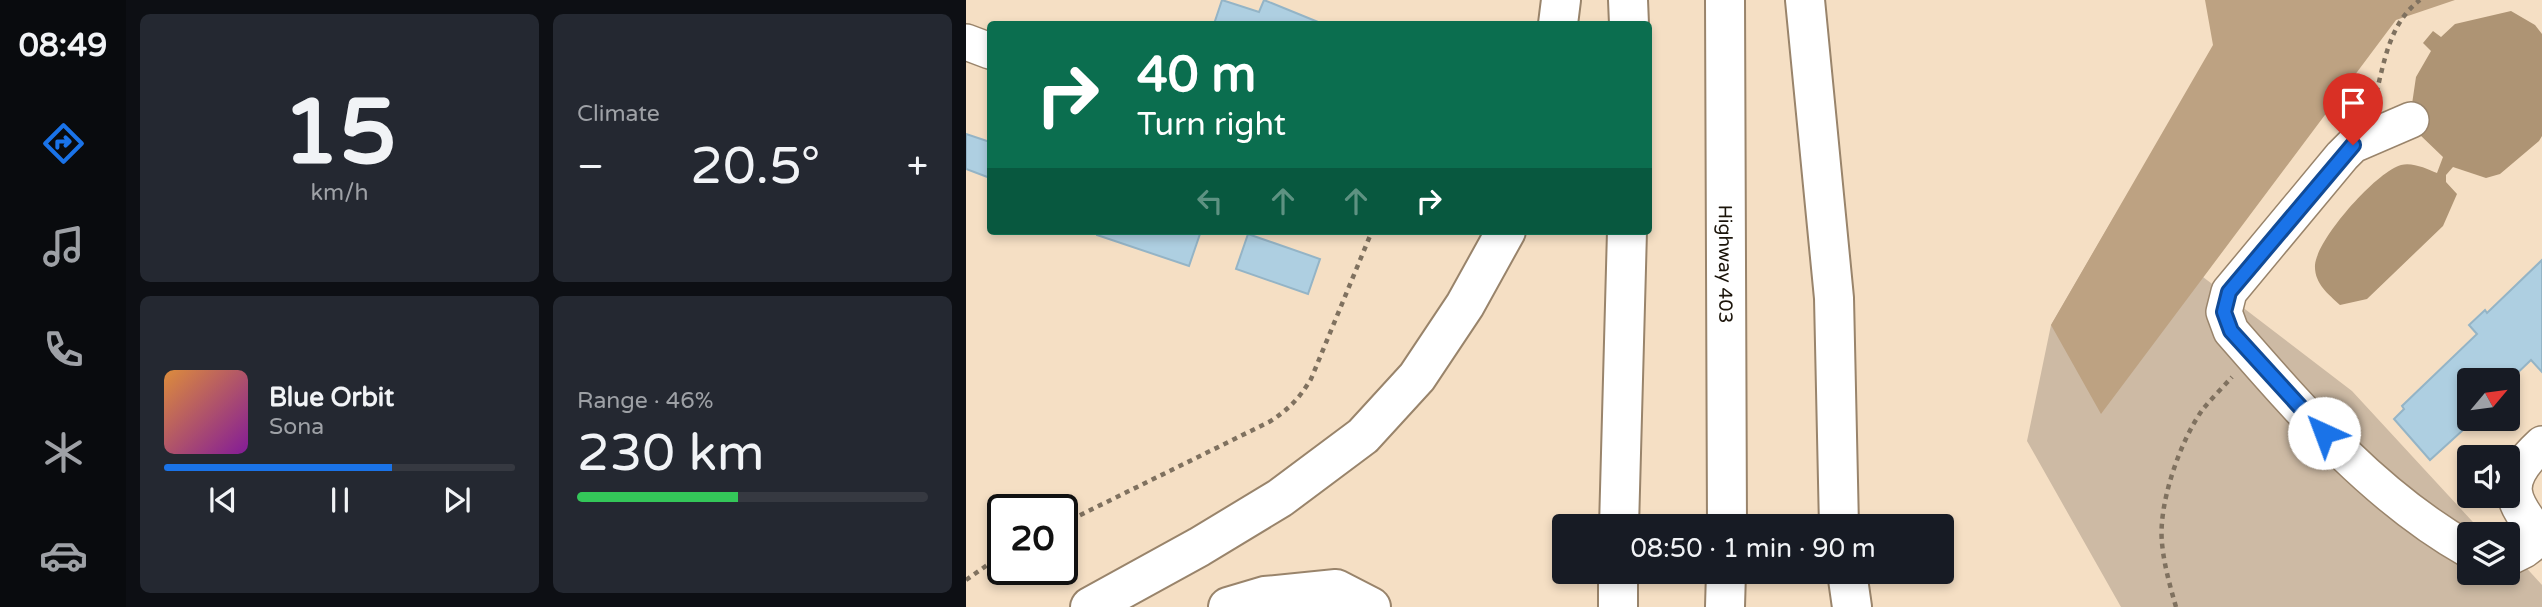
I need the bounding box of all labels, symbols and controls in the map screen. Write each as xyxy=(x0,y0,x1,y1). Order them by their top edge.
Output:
text: 08:49 xyxy=(19,27,107,65)
text: 40 m xyxy=(1137,46,1256,105)
icon: right xyxy=(1022,49,1113,140)
pin xyxy=(2323,73,2383,145)
text: 15 xyxy=(282,78,397,188)
icon: arrive xyxy=(2334,84,2372,122)
text: Climate xyxy=(577,100,660,128)
text: Turn right xyxy=(1137,106,1286,144)
icon: directions xyxy=(39,119,88,168)
text: 20.5° xyxy=(690,135,820,198)
text: − xyxy=(577,144,604,190)
text: + xyxy=(907,144,928,190)
text: km/h xyxy=(311,179,368,207)
icon: left xyxy=(1191,182,1229,220)
icon: ahead xyxy=(1264,182,1302,220)
icon: ahead xyxy=(1337,182,1375,220)
icon: right xyxy=(1410,182,1448,220)
street label: Highway 403 xyxy=(1714,205,1736,323)
icon: music xyxy=(39,222,88,271)
icon: phone xyxy=(39,325,88,374)
north arrow xyxy=(2457,368,2520,430)
map controls xyxy=(2457,368,2520,585)
text: Blue Orbit xyxy=(269,382,394,413)
text: Range · 46% xyxy=(577,387,713,415)
position arrow xyxy=(2287,396,2361,470)
text: Sona xyxy=(269,413,324,441)
text: 230 km xyxy=(577,422,765,485)
icon: climate xyxy=(39,428,88,477)
button: sound xyxy=(2457,445,2520,508)
icon: previous xyxy=(204,481,242,519)
icon: pause xyxy=(321,481,359,519)
icon: next xyxy=(438,481,476,519)
speed limit sign: 20 xyxy=(987,494,1078,585)
button: layers xyxy=(2457,522,2520,585)
icon: car xyxy=(39,531,88,580)
text: 08:50 · 1 min · 90 m xyxy=(1630,533,1876,564)

